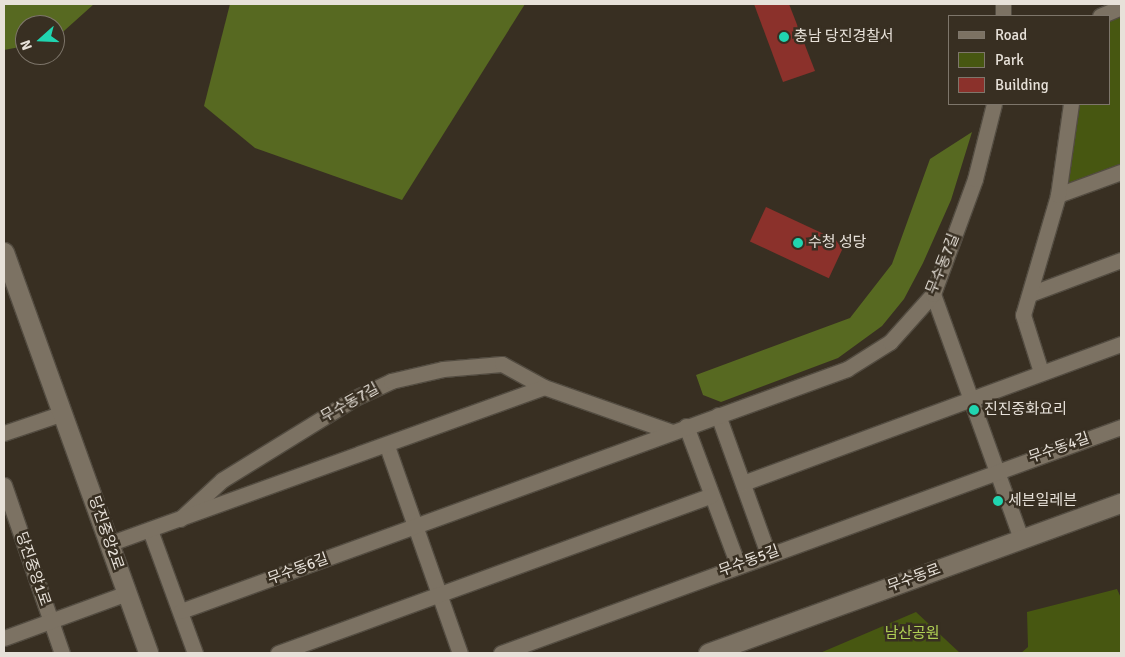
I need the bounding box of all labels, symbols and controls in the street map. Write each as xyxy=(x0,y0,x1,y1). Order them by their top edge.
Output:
north arrow xyxy=(15,15,65,65)
legend xyxy=(948,15,1110,105)
text: Road xyxy=(995,26,1027,44)
place label: 충남 당진경찰서 xyxy=(794,28,894,46)
marker: 충남 당진경찰서 xyxy=(778,31,790,43)
text: N xyxy=(17,37,36,52)
text: Park xyxy=(995,51,1024,69)
text: Building xyxy=(995,76,1049,94)
street label: 무수동7길 xyxy=(923,231,963,297)
place label: 수청 성당 xyxy=(808,234,866,252)
marker: 수청 성당 xyxy=(792,237,804,249)
street label: 무수동7길 xyxy=(318,380,382,426)
place label: 진진중화요리 xyxy=(984,401,1067,419)
marker: 진진중화요리 xyxy=(968,404,980,416)
street label: 무수동4길 xyxy=(1026,429,1092,467)
place label: 세븐일레븐 xyxy=(1008,492,1077,510)
street label: 당진중앙2로 xyxy=(85,494,127,572)
marker: 세븐일레븐 xyxy=(992,495,1004,507)
street label: 당진중앙1로 xyxy=(12,530,54,608)
street label: 무수동5길 xyxy=(716,542,782,580)
street label: 무수동6길 xyxy=(265,550,331,588)
street label: 무수동로 xyxy=(885,560,943,596)
park label: 남산공원 xyxy=(884,625,940,643)

